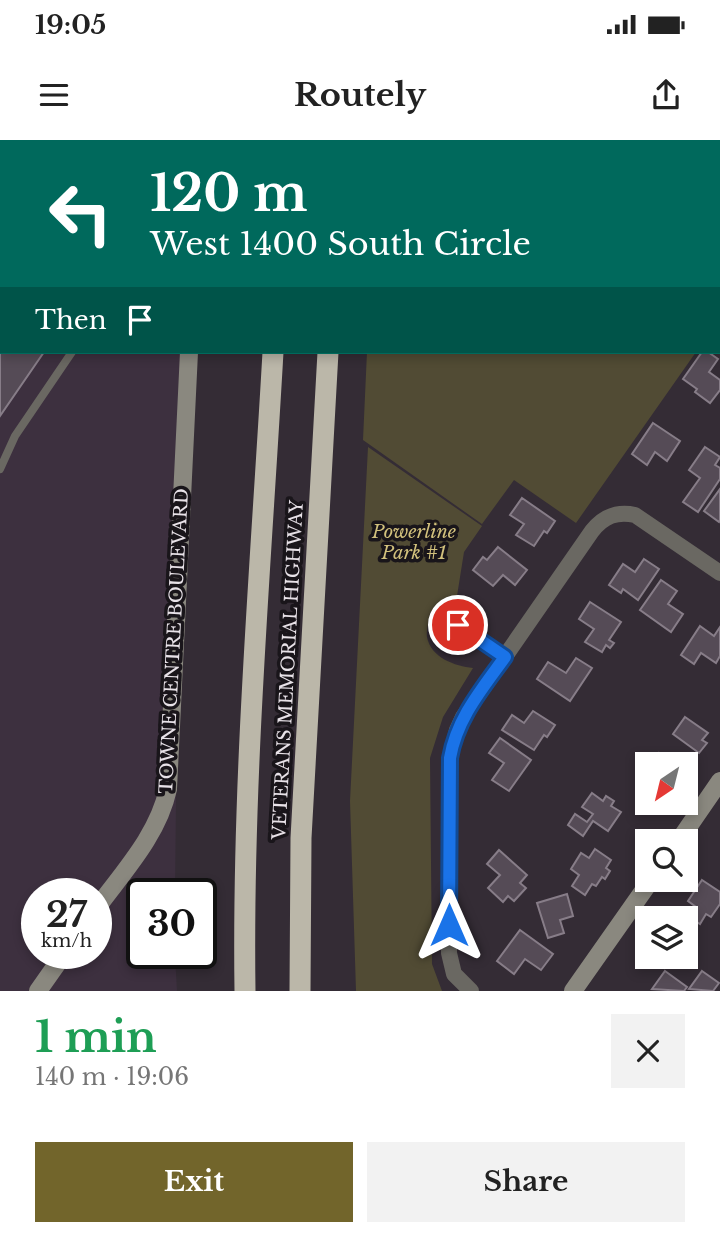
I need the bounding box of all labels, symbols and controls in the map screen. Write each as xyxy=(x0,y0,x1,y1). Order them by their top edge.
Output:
text: 19:05 xyxy=(35,9,106,41)
text: Routely xyxy=(294,75,426,115)
icon: menu xyxy=(35,76,73,114)
icon: share xyxy=(647,76,685,114)
text: 120 m xyxy=(150,163,308,224)
icon: left xyxy=(35,168,126,259)
text: West 1400 South Circle xyxy=(150,224,531,264)
icon: arrive xyxy=(121,301,159,339)
text: Then xyxy=(35,304,107,336)
street label: TOWNE CENTRE BOULEVARD xyxy=(155,488,193,794)
street label: VETERANS MEMORIAL HIGHWAY xyxy=(268,499,308,841)
park label: Powerline Park #1 xyxy=(371,521,456,564)
pin xyxy=(428,595,488,655)
icon: arrive xyxy=(439,606,477,644)
north arrow xyxy=(635,752,698,816)
map controls xyxy=(635,752,698,969)
button: search xyxy=(635,829,698,892)
speed limit sign: 30 xyxy=(126,878,217,969)
position arrow xyxy=(412,888,486,962)
text: 27 xyxy=(46,893,87,936)
button: layers xyxy=(635,906,698,969)
text: km/h xyxy=(41,930,92,952)
text: 1 min xyxy=(35,1011,157,1063)
button: close xyxy=(611,1014,685,1088)
text: 140 m · 19:06 xyxy=(35,1063,189,1091)
button: Exit xyxy=(35,1142,353,1222)
button: Share xyxy=(367,1142,685,1222)

